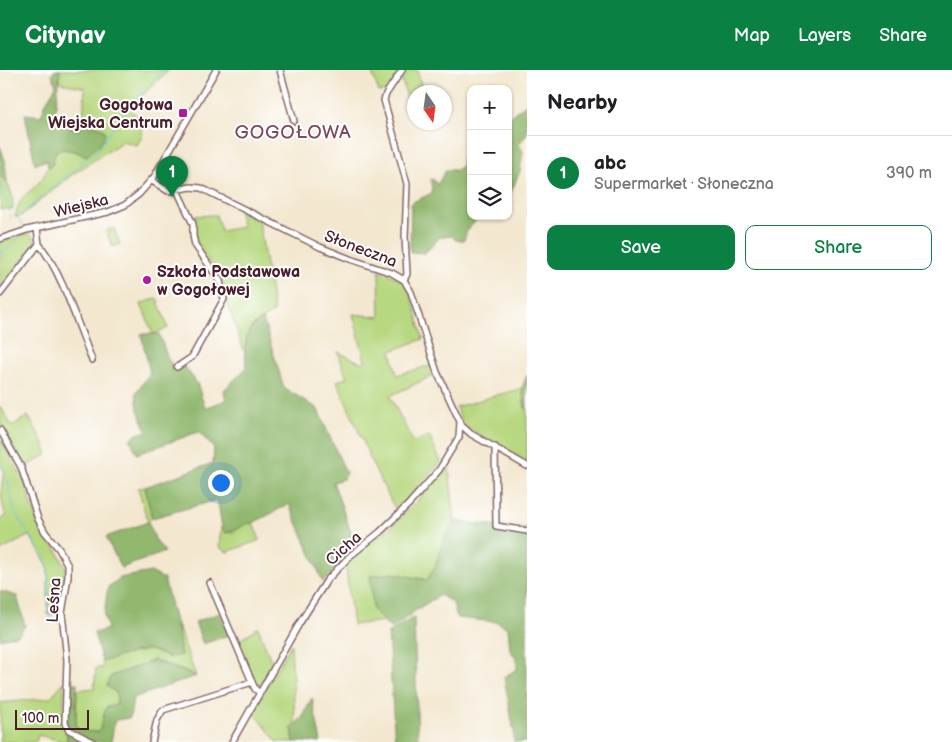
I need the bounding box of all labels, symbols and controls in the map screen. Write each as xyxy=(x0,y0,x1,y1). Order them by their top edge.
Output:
text: Citynav xyxy=(25,21,106,50)
text: Map xyxy=(734,25,770,46)
text: Layers xyxy=(798,25,851,46)
text: Share xyxy=(879,25,927,46)
north arrow xyxy=(407,85,452,130)
map controls xyxy=(467,85,512,220)
button: + xyxy=(467,85,512,130)
text: Nearby xyxy=(547,90,617,115)
place label: Gogołowa Wiejska Centrum xyxy=(48,96,173,133)
marker: Gogołowa Wiejska Centrum xyxy=(177,107,189,119)
district label: GOGOŁOWA xyxy=(234,121,352,144)
button: − xyxy=(467,130,512,175)
text: abc xyxy=(594,152,626,175)
pin: 1 xyxy=(156,156,188,197)
text: 1 xyxy=(560,164,566,183)
text: 390 m xyxy=(886,164,932,183)
button: layers xyxy=(467,175,512,220)
text: Supermarket · Słoneczna xyxy=(594,175,774,194)
street label: Wiejska xyxy=(52,191,111,222)
button: Save xyxy=(547,225,735,270)
button: Share xyxy=(745,225,932,270)
street label: Słoneczna xyxy=(321,227,400,272)
place label: Szkoła Podstawowa w Gogołowej xyxy=(157,263,300,300)
marker: Szkoła Podstawowa w Gogołowej xyxy=(141,274,153,286)
your location xyxy=(208,470,234,496)
street label: Cicha xyxy=(322,528,366,570)
street label: Leśna xyxy=(43,577,66,623)
scale bar xyxy=(15,707,89,730)
text: 100 m xyxy=(22,710,59,727)

